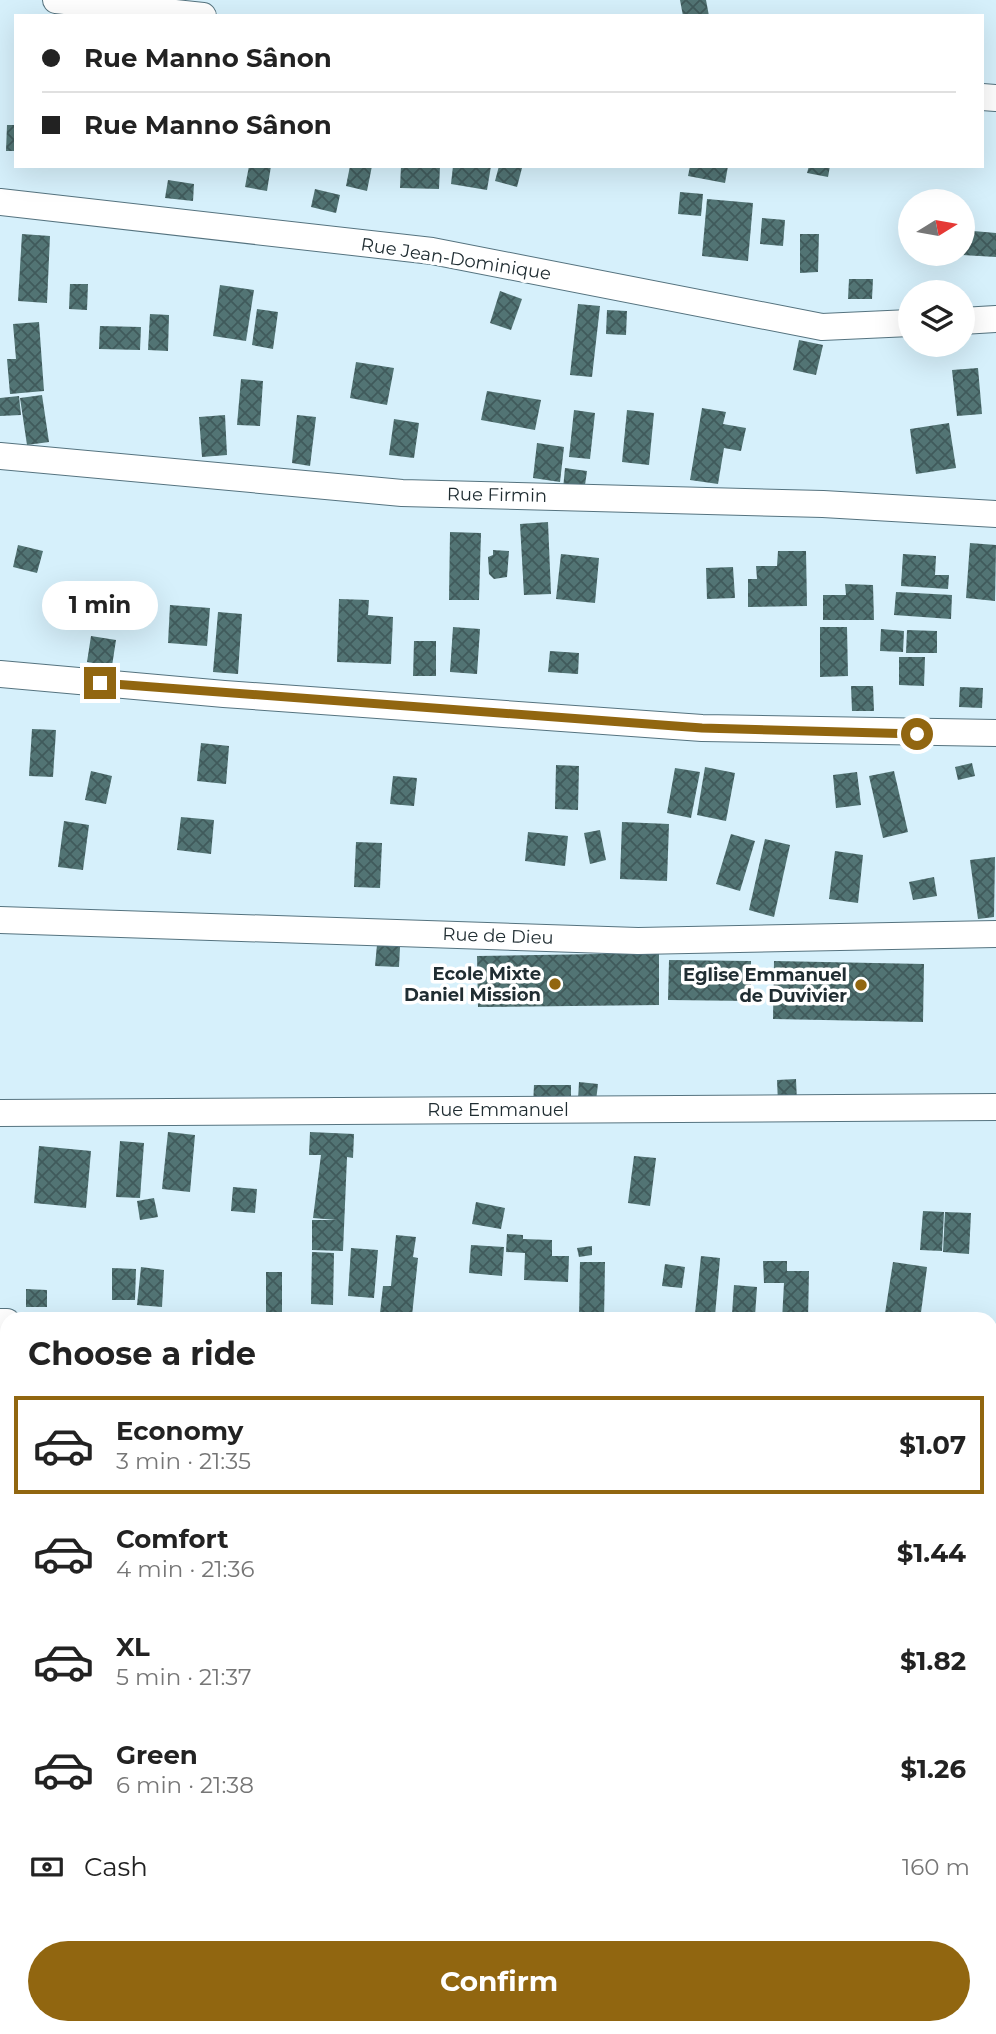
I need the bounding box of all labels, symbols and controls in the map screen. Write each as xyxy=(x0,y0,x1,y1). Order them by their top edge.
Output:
text: Rue Manno Sânon xyxy=(84,42,332,74)
text: Rue Manno Sânon xyxy=(84,109,332,141)
north arrow xyxy=(898,189,975,266)
map controls xyxy=(898,189,975,357)
street label: Rue Jean-Dominique xyxy=(359,233,553,285)
button: layers xyxy=(898,280,975,357)
street label: Rue Firmin xyxy=(447,483,547,507)
callout: 1 min xyxy=(42,582,158,630)
text: 1 min xyxy=(69,591,131,619)
route end xyxy=(84,667,116,699)
route start xyxy=(901,718,933,750)
street label: Rue de Dieu xyxy=(442,923,554,949)
place label: Ecole Mixte Daniel Mission xyxy=(404,963,541,1006)
place label: Eglise Emmanuel de Duvivier xyxy=(683,964,847,1007)
marker: Ecole Mixte Daniel Mission xyxy=(547,976,563,992)
marker: Eglise Emmanuel de Duvivier xyxy=(853,977,869,993)
street label: Rue Emmanuel xyxy=(427,1099,569,1121)
text: Choose a ride xyxy=(28,1334,256,1373)
icon: car xyxy=(32,1414,95,1477)
text: Economy xyxy=(116,1415,243,1447)
text: $1.07 xyxy=(899,1429,966,1461)
text: 3 min · 21:35 xyxy=(116,1447,251,1475)
icon: car xyxy=(32,1522,95,1585)
text: Comfort xyxy=(116,1523,228,1555)
text: $1.44 xyxy=(897,1537,966,1569)
text: 4 min · 21:36 xyxy=(116,1555,254,1583)
icon: car xyxy=(32,1630,95,1693)
text: XL xyxy=(116,1631,150,1663)
text: $1.82 xyxy=(900,1645,966,1677)
text: 5 min · 21:37 xyxy=(116,1663,252,1691)
icon: car xyxy=(32,1738,95,1801)
text: Green xyxy=(116,1739,198,1771)
text: $1.26 xyxy=(901,1753,966,1785)
text: 6 min · 21:38 xyxy=(116,1771,254,1799)
icon: cash xyxy=(28,1848,66,1886)
text: Cash xyxy=(84,1851,148,1883)
text: 160 m xyxy=(902,1853,970,1881)
button: Confirm xyxy=(28,1941,970,2021)

